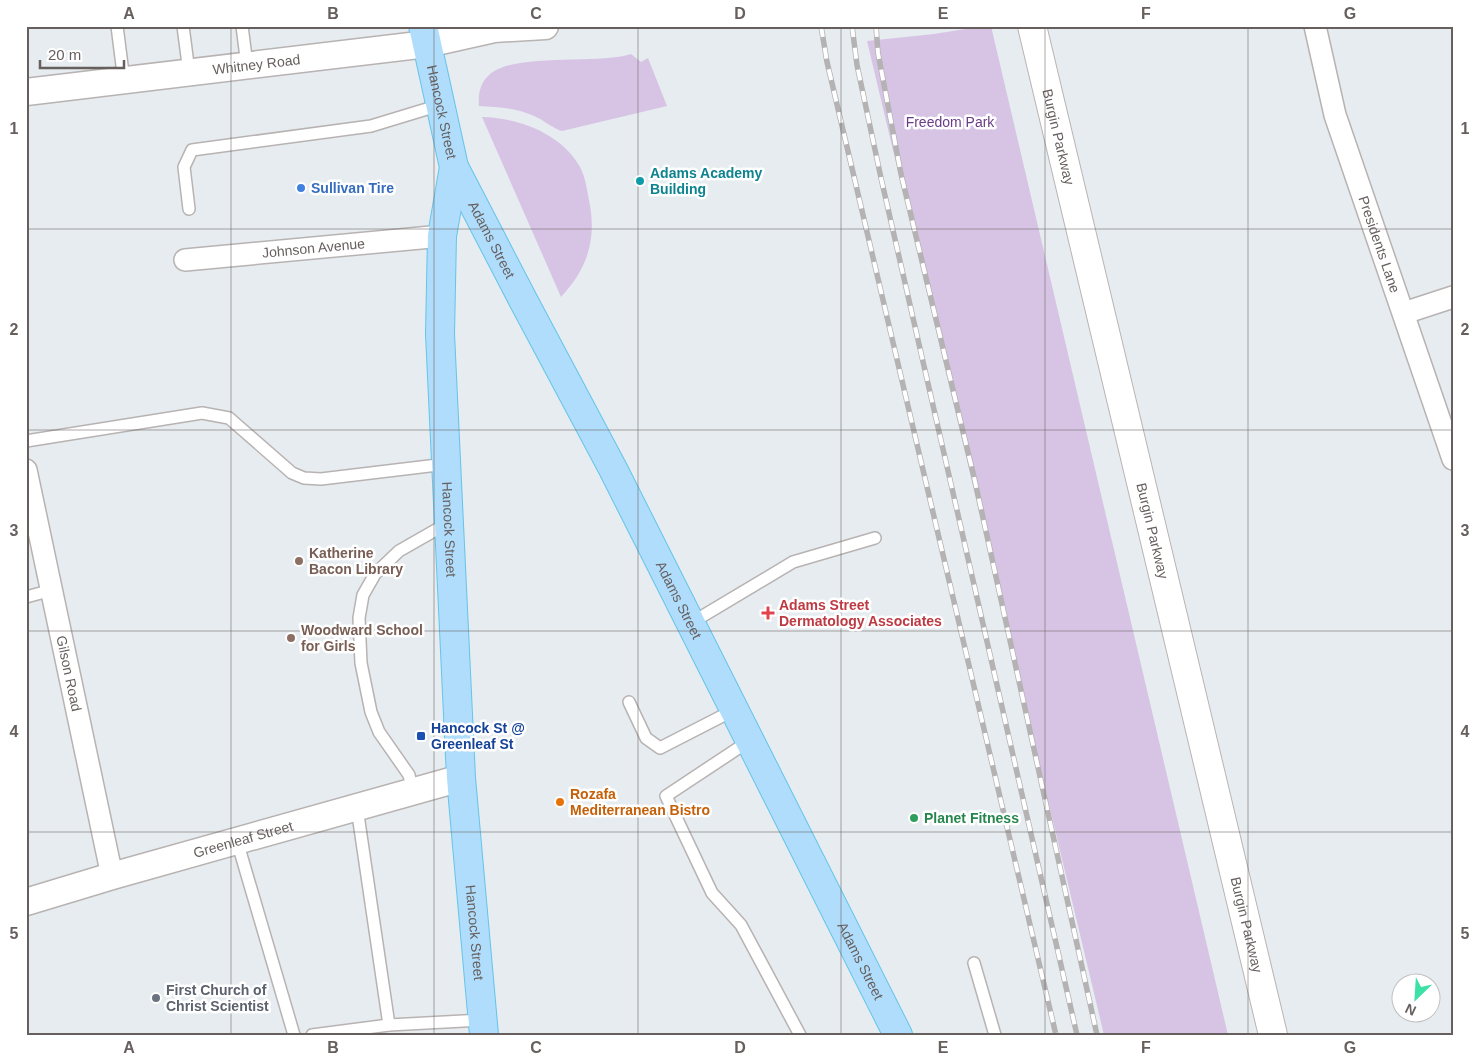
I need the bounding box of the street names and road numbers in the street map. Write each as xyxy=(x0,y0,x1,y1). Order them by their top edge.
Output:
street label: Whitney Road xyxy=(212,51,301,78)
street label: Hancock Street xyxy=(424,63,460,161)
street label: Burgin Parkway xyxy=(1039,87,1078,186)
street label: Presidents Lane xyxy=(1355,194,1403,295)
street label: Adams Street xyxy=(465,198,518,281)
street label: Johnson Avenue xyxy=(261,235,366,261)
street label: Hancock Street xyxy=(439,481,459,578)
street label: Burgin Parkway xyxy=(1133,481,1172,580)
street label: Adams Street xyxy=(653,559,705,642)
street label: Gilson Road xyxy=(53,634,85,713)
street label: Greenleaf Street xyxy=(191,818,295,861)
street label: Burgin Parkway xyxy=(1227,875,1266,974)
street label: Hancock Street xyxy=(463,884,487,981)
street label: Adams Street xyxy=(834,919,887,1002)

